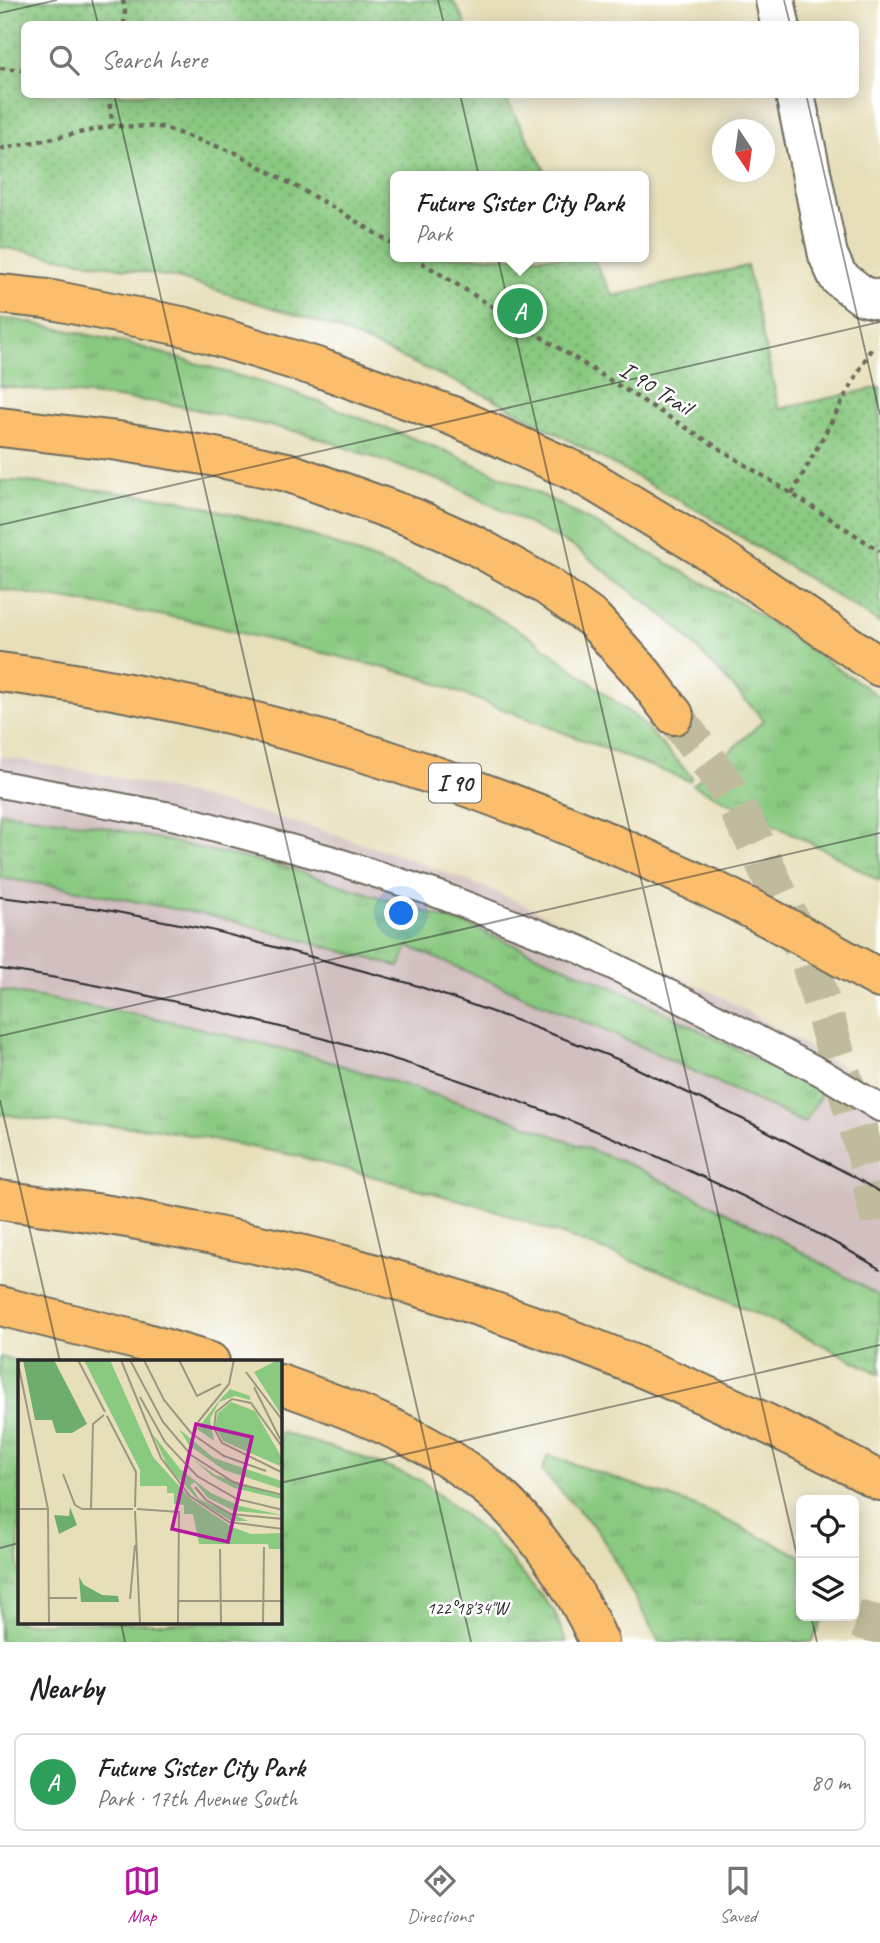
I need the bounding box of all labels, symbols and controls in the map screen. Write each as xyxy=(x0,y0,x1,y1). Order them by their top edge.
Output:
search box xyxy=(21,21,859,98)
icon: search xyxy=(45,41,83,79)
text: Search here xyxy=(101,43,207,76)
north arrow xyxy=(712,119,775,182)
popup xyxy=(390,171,649,262)
text: Future Sister City Park xyxy=(416,186,623,219)
text: Park xyxy=(416,219,452,248)
pin: A xyxy=(497,285,543,337)
street label: I 90 Trail xyxy=(614,354,701,424)
road number: I 90 xyxy=(429,764,481,803)
your location xyxy=(384,896,418,930)
inset map xyxy=(18,1360,282,1624)
map controls xyxy=(796,1495,859,1621)
button: locate xyxy=(796,1495,859,1558)
button: layers xyxy=(796,1558,859,1621)
text: 122°18'34"W xyxy=(426,1597,511,1619)
text: Nearby xyxy=(28,1669,104,1707)
text: Future Sister City Park xyxy=(97,1751,305,1784)
text: A xyxy=(47,1768,59,1797)
text: 80 m xyxy=(811,1768,850,1797)
text: Park · 17th Avenue South xyxy=(97,1784,297,1813)
tab: Map xyxy=(123,1862,161,1928)
tab: Directions xyxy=(407,1862,473,1928)
tab: Saved xyxy=(719,1862,757,1928)

